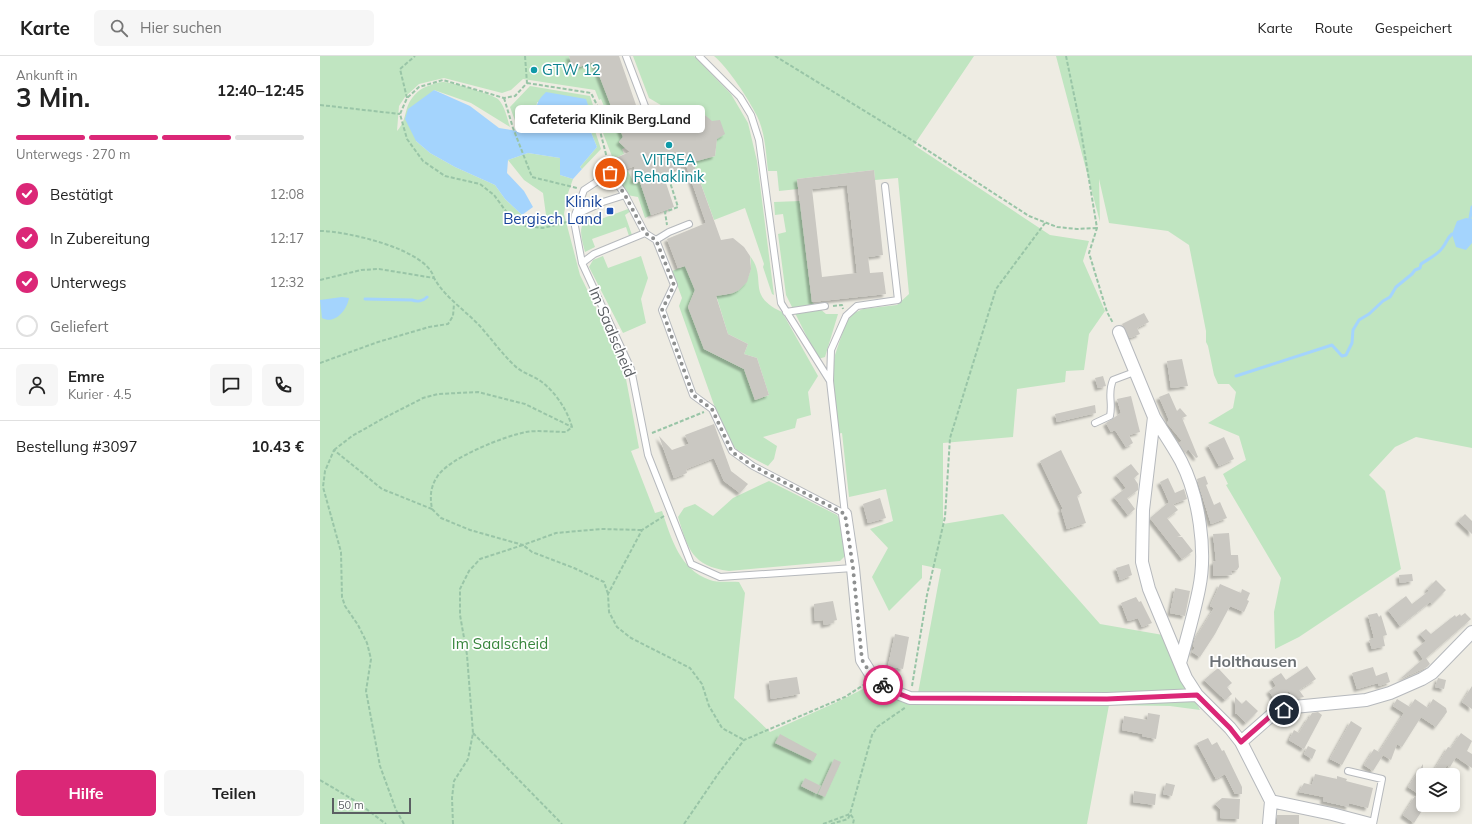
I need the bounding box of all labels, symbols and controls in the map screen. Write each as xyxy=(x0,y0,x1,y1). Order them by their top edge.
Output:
search box xyxy=(94,10,374,46)
text: Karte xyxy=(20,16,70,40)
icon: search xyxy=(108,17,130,39)
text: Hier suchen xyxy=(140,18,222,37)
text: Karte xyxy=(1258,19,1293,37)
text: Route xyxy=(1315,19,1353,37)
text: Gespeichert xyxy=(1375,19,1452,37)
place label: GTW 12 xyxy=(542,60,601,79)
marker: GTW 12 xyxy=(529,65,539,75)
text: Ankunft in xyxy=(16,67,78,83)
text: 3 Min. xyxy=(16,81,90,114)
text: 12:40–12:45 xyxy=(217,81,304,100)
callout: Cafeteria Klinik Berg.Land xyxy=(515,105,705,133)
text: Cafeteria Klinik Berg.Land xyxy=(529,111,691,127)
marker: VITREA Rehaklinik xyxy=(664,140,674,150)
text: Unterwegs · 270 m xyxy=(16,146,130,162)
place label: VITREA Rehaklinik xyxy=(633,150,705,186)
pin xyxy=(593,156,627,190)
icon: bag xyxy=(599,162,621,184)
icon: check xyxy=(16,183,38,205)
text: Bestätigt xyxy=(50,185,113,204)
text: 12:08 xyxy=(270,186,304,202)
place label: Klinik Bergisch Land xyxy=(503,192,602,228)
marker: Klinik Bergisch Land xyxy=(605,206,615,216)
icon: check xyxy=(16,227,38,249)
text: In Zubereitung xyxy=(50,229,150,248)
text: 12:17 xyxy=(270,230,304,246)
icon: check xyxy=(16,271,38,293)
text: Unterwegs xyxy=(50,273,127,292)
text: 12:32 xyxy=(270,274,304,290)
street label: Im Saalscheid xyxy=(585,284,640,380)
text: Geliefert xyxy=(50,317,109,336)
button: person xyxy=(16,364,58,406)
button: chat xyxy=(210,364,252,406)
button: phone xyxy=(262,364,304,406)
text: Emre xyxy=(68,367,104,386)
text: Kurier · 4.5 xyxy=(68,386,132,402)
text: Bestellung #3097 xyxy=(16,437,138,456)
text: 10.43 € xyxy=(251,437,304,456)
park label: Im Saalscheid xyxy=(452,634,548,653)
district label: Holthausen xyxy=(1209,651,1297,671)
courier xyxy=(863,665,903,705)
icon: bike xyxy=(872,674,894,696)
pin xyxy=(1267,693,1301,727)
icon: home xyxy=(1273,699,1295,721)
map controls xyxy=(1416,768,1460,812)
button: layers xyxy=(1416,768,1460,812)
button: Hilfe xyxy=(16,770,156,816)
button: Teilen xyxy=(164,770,304,816)
scale bar xyxy=(332,796,411,815)
text: 50 m xyxy=(338,798,364,812)

